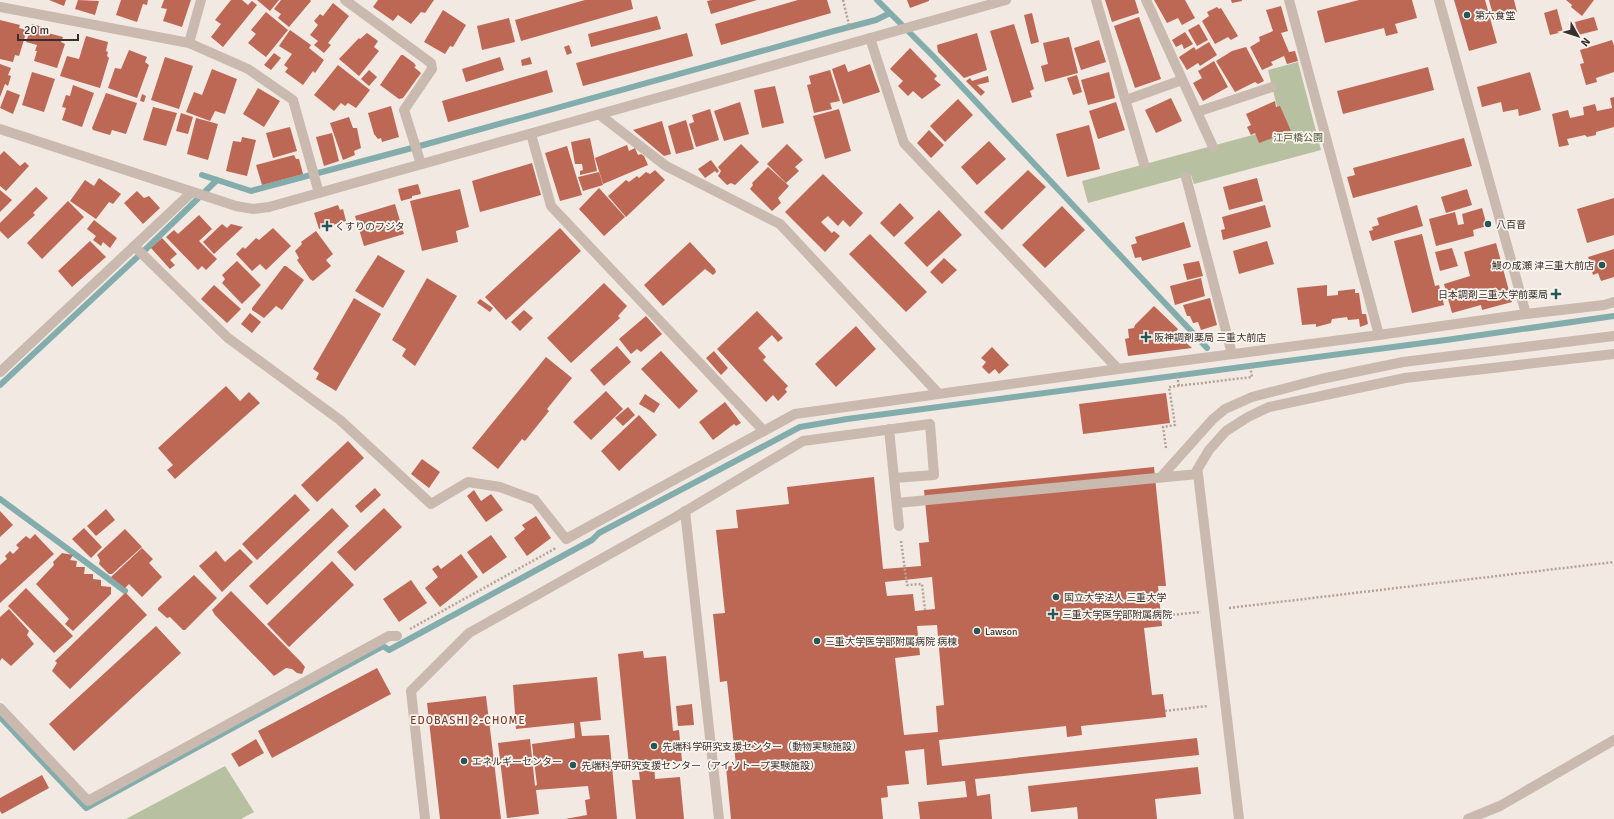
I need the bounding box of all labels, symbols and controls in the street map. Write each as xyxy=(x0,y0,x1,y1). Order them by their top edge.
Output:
marker: 第六食堂 xyxy=(1462,10,1472,20)
place label: 第六食堂 xyxy=(1475,10,1515,22)
scale bar xyxy=(18,16,78,42)
north arrow xyxy=(1558,16,1598,56)
text: 20 m xyxy=(24,23,49,38)
text: N xyxy=(1578,35,1593,49)
park label: 江戸橋公園 xyxy=(1273,132,1323,144)
marker: 八百音 xyxy=(1483,219,1493,229)
place label: 八百音 xyxy=(1496,219,1526,231)
marker: くすりのフジタ xyxy=(322,221,332,231)
place label: くすりのフジタ xyxy=(335,221,405,233)
place label: 鰻の成瀬 津三重大前店 xyxy=(1492,260,1594,272)
marker: 鰻の成瀬 津三重大前店 xyxy=(1597,260,1607,270)
place label: 日本調剤三重大学前薬局 xyxy=(1438,289,1548,301)
marker: 日本調剤三重大学前薬局 xyxy=(1551,289,1561,299)
marker: 阪神調剤薬局 三重大前店 xyxy=(1141,332,1151,342)
place label: 阪神調剤薬局 三重大前店 xyxy=(1154,332,1266,344)
marker: 国立大学法人 三重大学 xyxy=(1051,592,1061,602)
place label: 国立大学法人 三重大学 xyxy=(1064,592,1166,604)
marker: 三重大学医学部附属病院 xyxy=(1047,608,1059,620)
place label: 三重大学医学部附属病院 xyxy=(1062,609,1172,621)
marker: Lawson xyxy=(972,626,982,636)
place label: Lawson xyxy=(985,626,1017,638)
marker: 三重大学医学部附属病院 病棟 xyxy=(812,636,822,646)
place label: 三重大学医学部附属病院 病棟 xyxy=(825,636,957,648)
district label: EDOBASHI 2-CHOME xyxy=(410,714,526,727)
marker: 先端科学研究支援センター（動物実験施設） xyxy=(649,741,659,751)
place label: 先端科学研究支援センター（動物実験施設） xyxy=(662,741,862,753)
marker: エネルギーセンター xyxy=(459,756,469,766)
place label: エネルギーセンター xyxy=(472,756,562,768)
marker: 先端科学研究支援センター（アイソトープ実験施設） xyxy=(568,760,578,770)
place label: 先端科学研究支援センター（アイソトープ実験施設） xyxy=(581,760,820,772)

